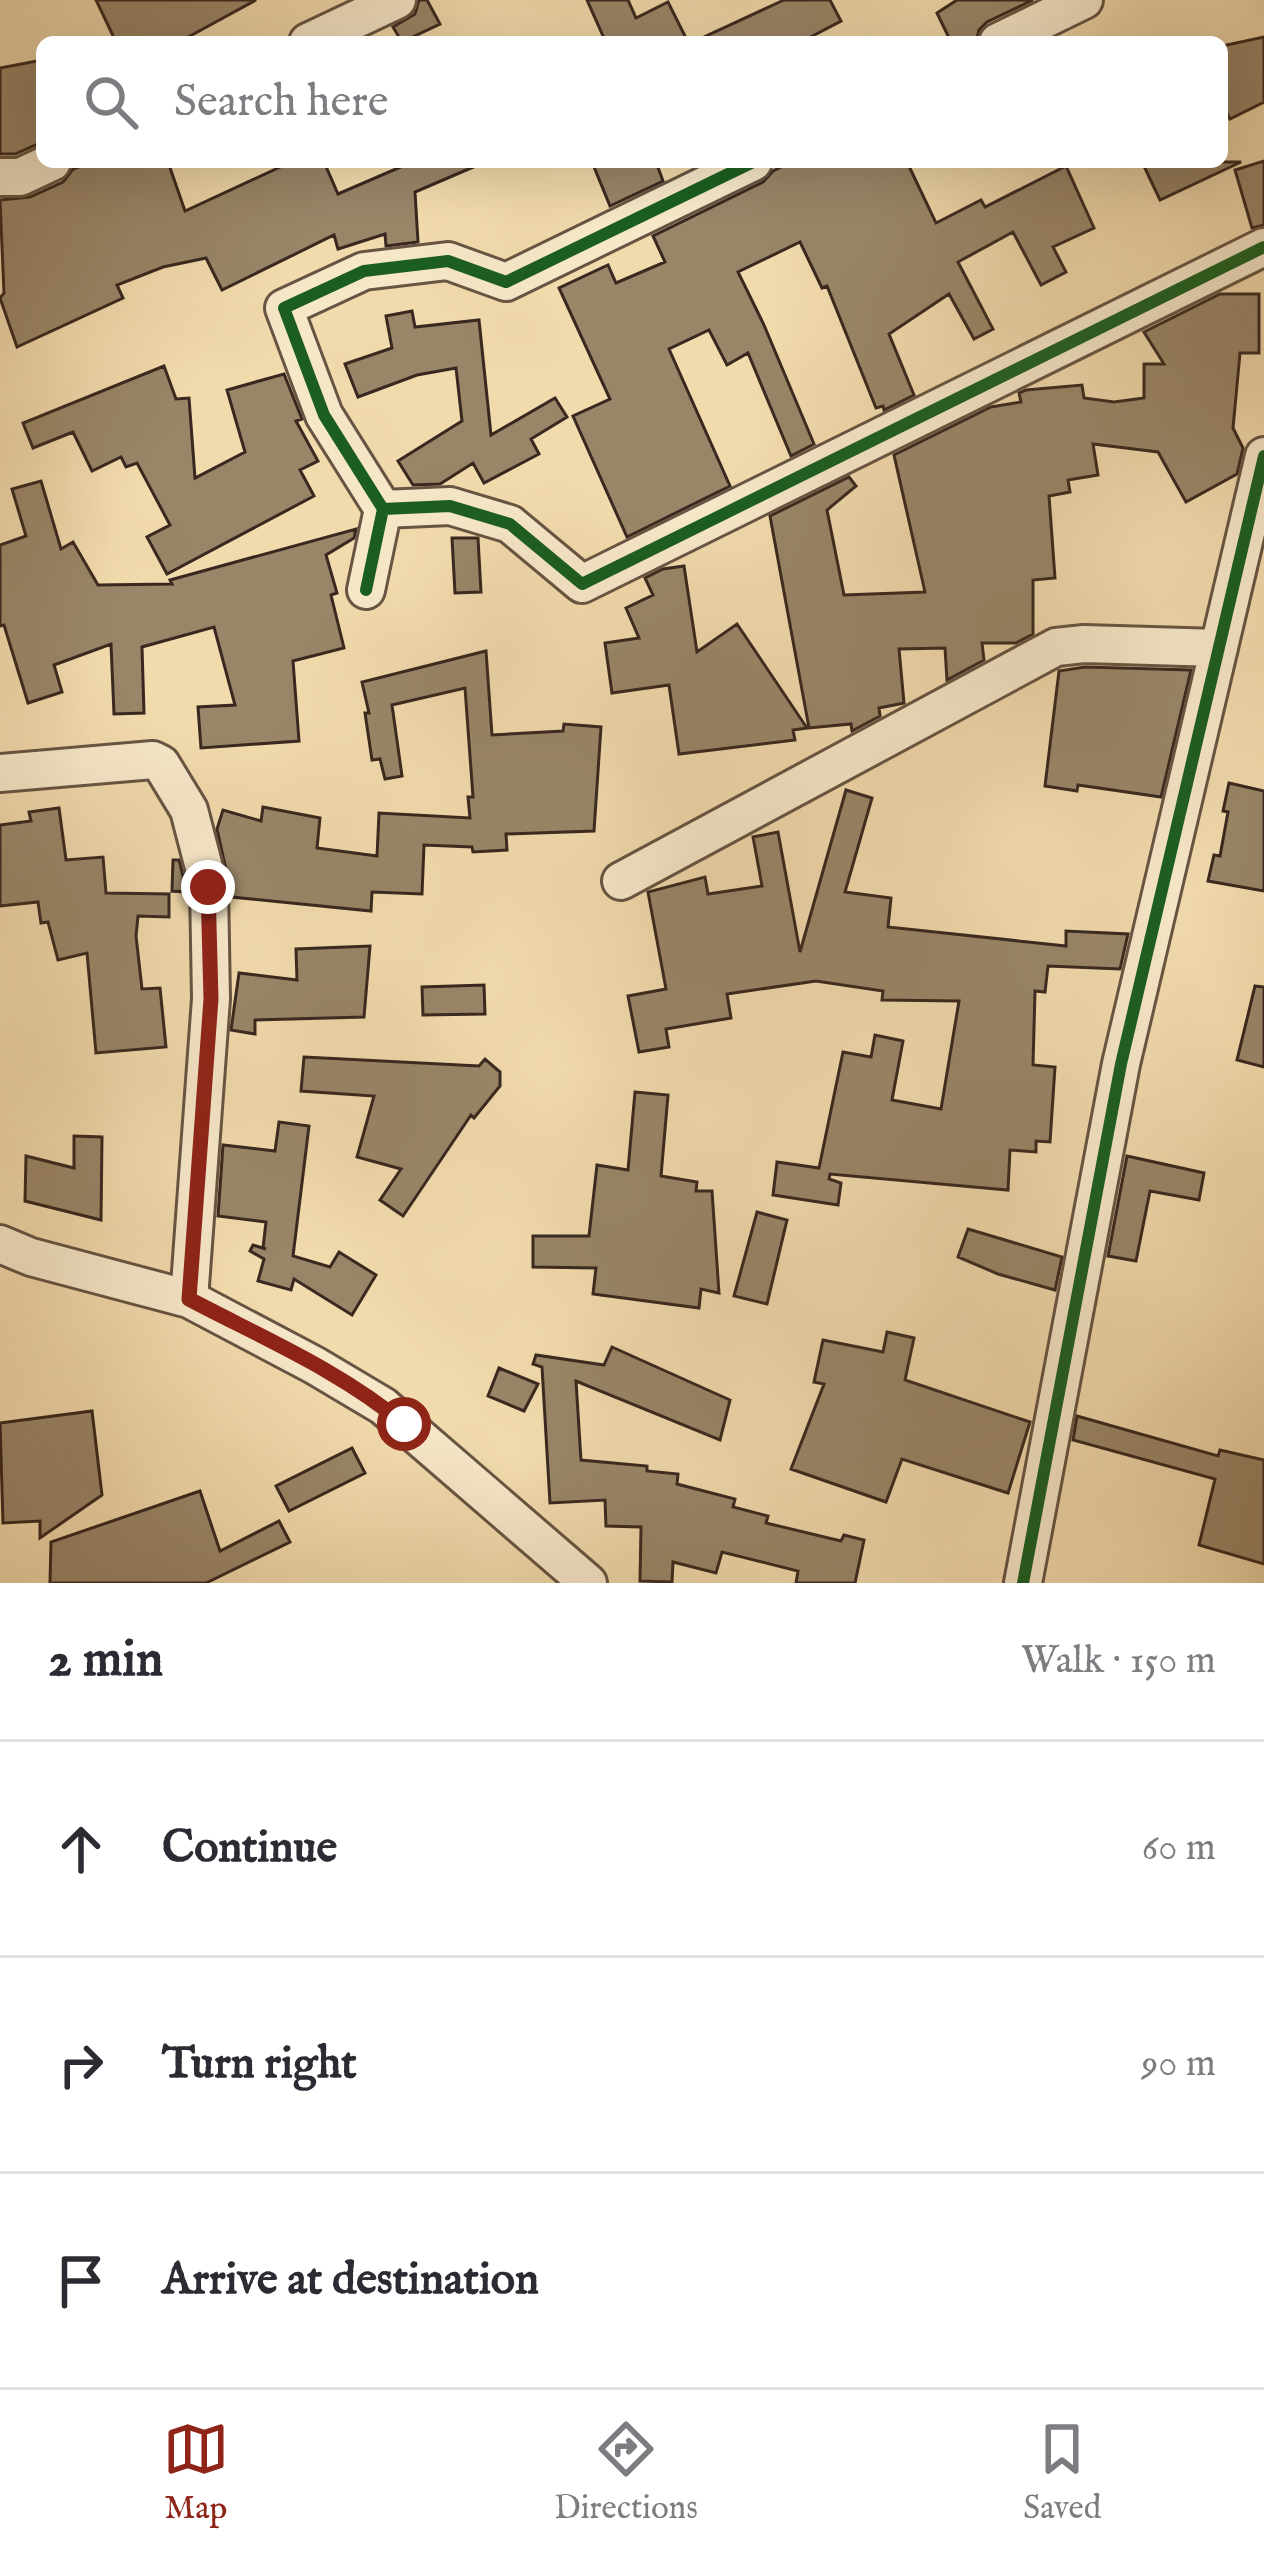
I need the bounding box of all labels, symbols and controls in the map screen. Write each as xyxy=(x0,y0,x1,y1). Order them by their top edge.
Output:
search box xyxy=(36,36,1228,168)
icon: search xyxy=(78,69,144,135)
text: Search here xyxy=(174,74,388,131)
route end xyxy=(181,860,235,914)
route start xyxy=(377,1397,431,1451)
text: 2 min xyxy=(48,1629,163,1694)
text: Walk · 150 m xyxy=(1021,1637,1216,1686)
icon: ahead xyxy=(48,1816,114,1882)
text: Continue xyxy=(162,1820,337,1877)
text: 60 m xyxy=(1142,1824,1216,1873)
icon: right xyxy=(48,2032,114,2098)
text: Turn right xyxy=(162,2036,357,2093)
text: 90 m xyxy=(1141,2040,1216,2089)
icon: arrive xyxy=(48,2248,114,2314)
text: Arrive at destination xyxy=(162,2252,539,2309)
tab: Map xyxy=(163,2416,229,2530)
tab: Directions xyxy=(554,2416,698,2530)
tab: Saved xyxy=(1023,2416,1101,2530)

